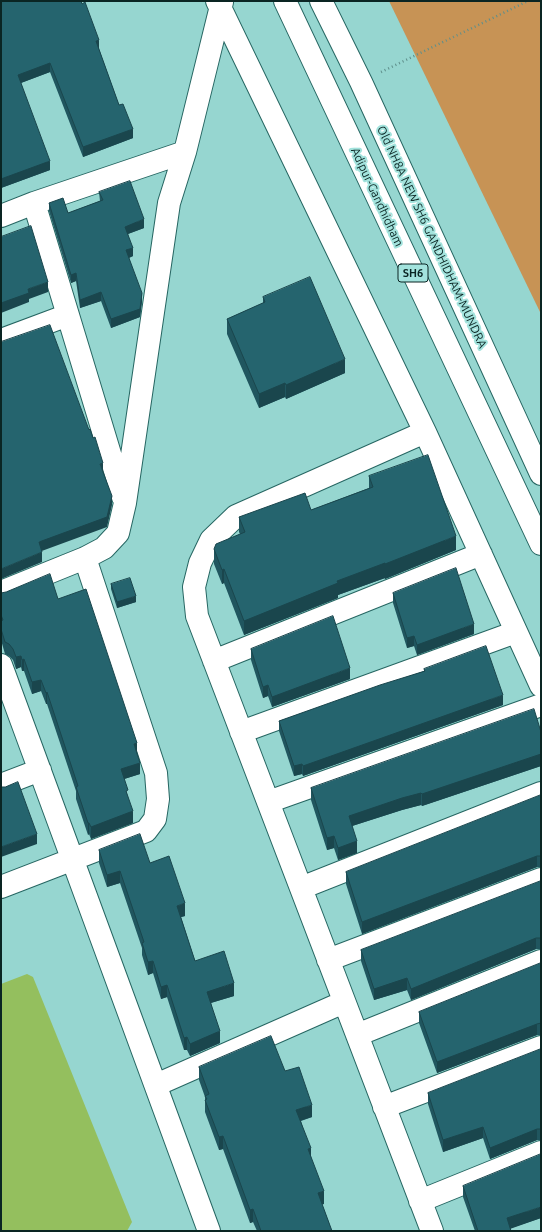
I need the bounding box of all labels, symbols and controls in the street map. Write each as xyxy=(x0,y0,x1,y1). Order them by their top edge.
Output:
street label: Old NH8A NEW SH6 GANDHIDHAM-MUNDRA xyxy=(374,123,490,351)
street label: Adipur-Gandhidham xyxy=(348,145,406,249)
road number: SH6 xyxy=(398,264,428,282)

